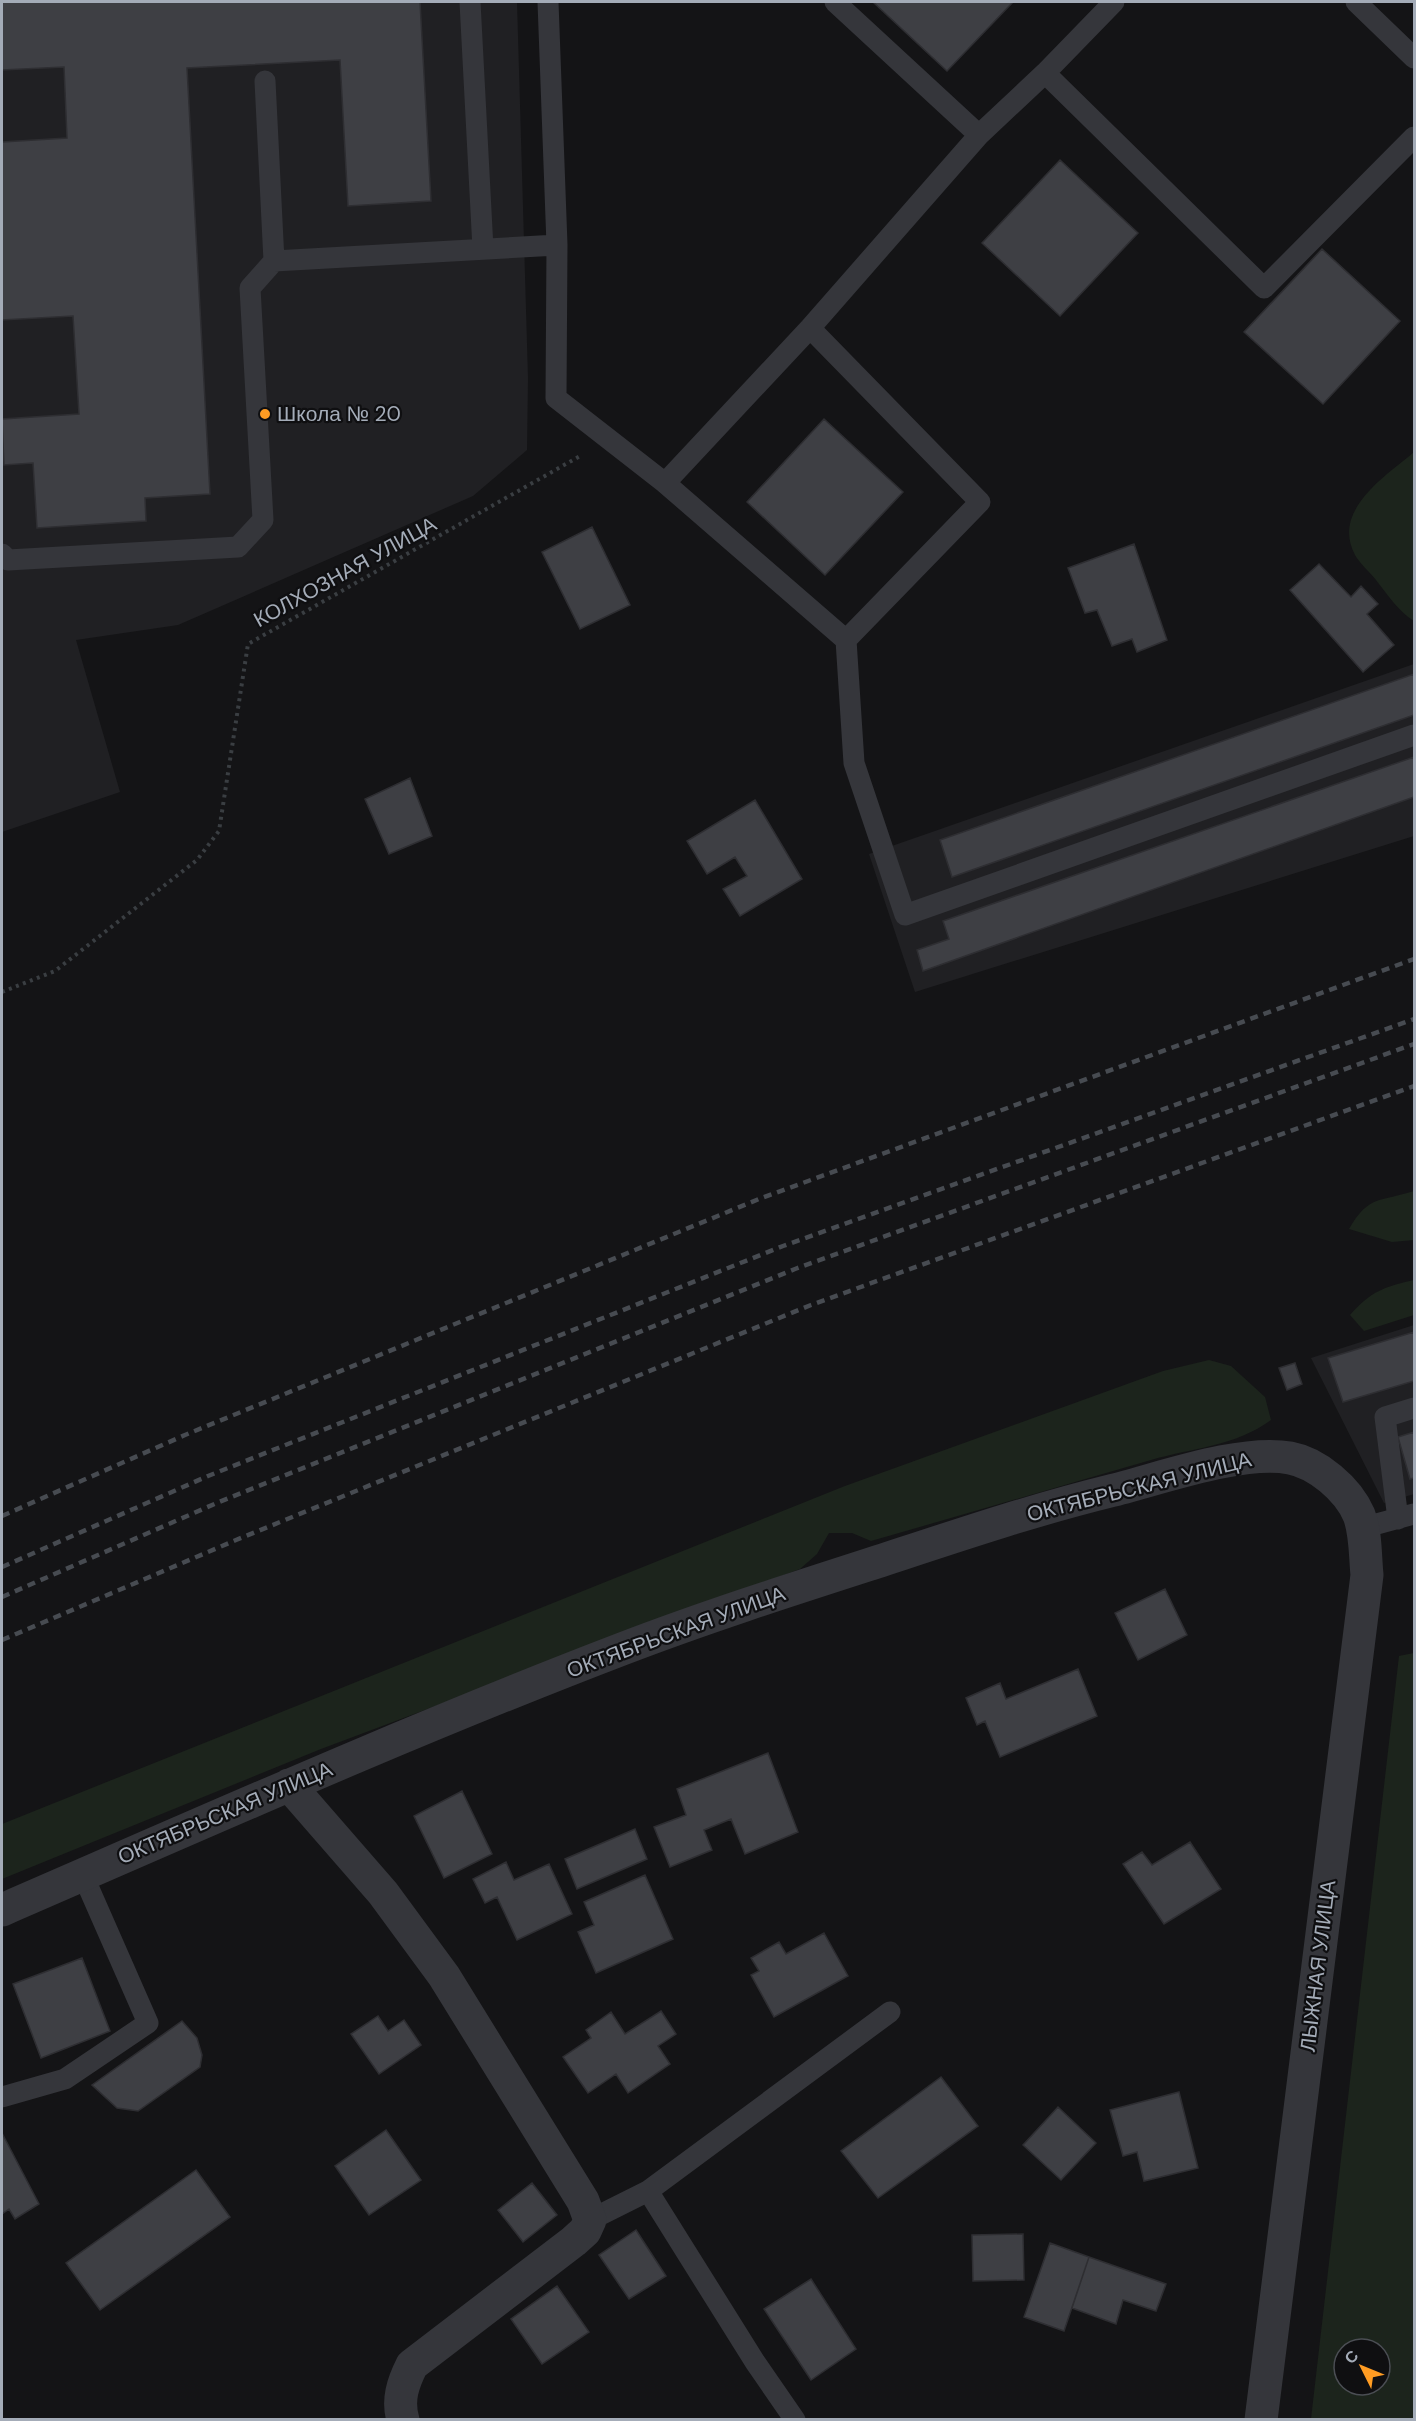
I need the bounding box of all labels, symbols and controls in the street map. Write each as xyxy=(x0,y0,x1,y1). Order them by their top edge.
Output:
place label: Школа № 20 xyxy=(277,400,401,428)
marker: Школа № 20 xyxy=(258,407,272,421)
street label: КОЛХОЗНАЯ УЛИЦА xyxy=(248,510,442,634)
street label: ОКТЯБРЬСКАЯ УЛИЦА xyxy=(1024,1446,1254,1528)
street label: ОКТЯБРЬСКАЯ УЛИЦА xyxy=(563,1579,789,1685)
street label: ОКТЯБРЬСКАЯ УЛИЦА xyxy=(113,1755,337,1871)
street label: ЛЫЖНАЯ УЛИЦА xyxy=(1294,1879,1342,2053)
north arrow xyxy=(1332,2337,1392,2397)
text: С xyxy=(1340,2345,1363,2369)

